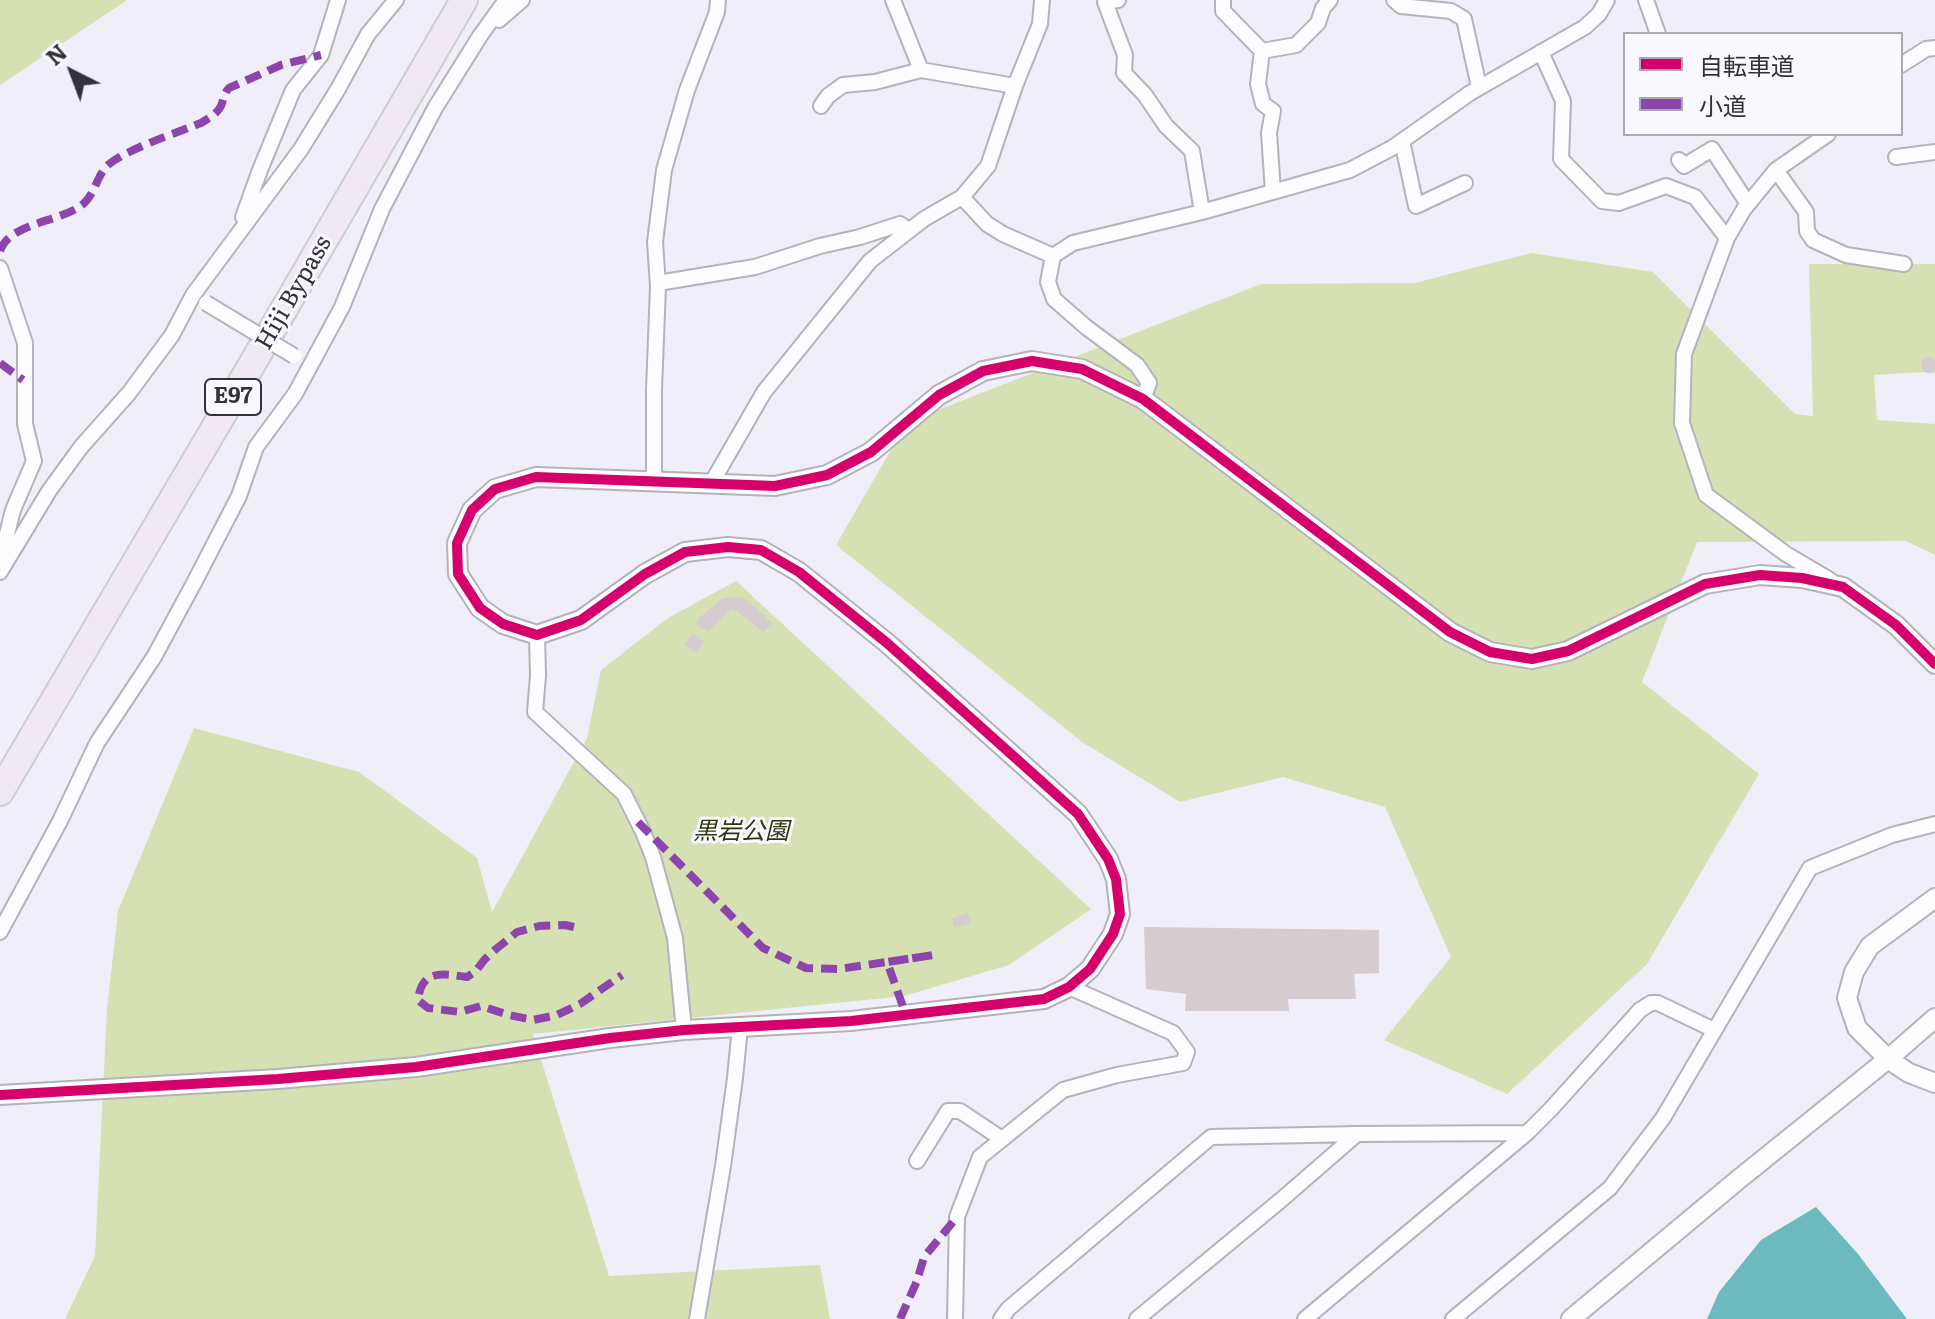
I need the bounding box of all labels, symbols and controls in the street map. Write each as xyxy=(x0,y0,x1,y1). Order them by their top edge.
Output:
north arrow xyxy=(32,32,112,112)
legend xyxy=(1623,32,1903,136)
text: N xyxy=(38,35,74,72)
text: 自転車道 xyxy=(1699,47,1795,82)
text: 小道 xyxy=(1699,87,1747,122)
street label: Hiji Bypass xyxy=(250,231,338,355)
road number: E97 xyxy=(205,379,261,415)
park label: 黒岩公園 xyxy=(693,818,789,846)

